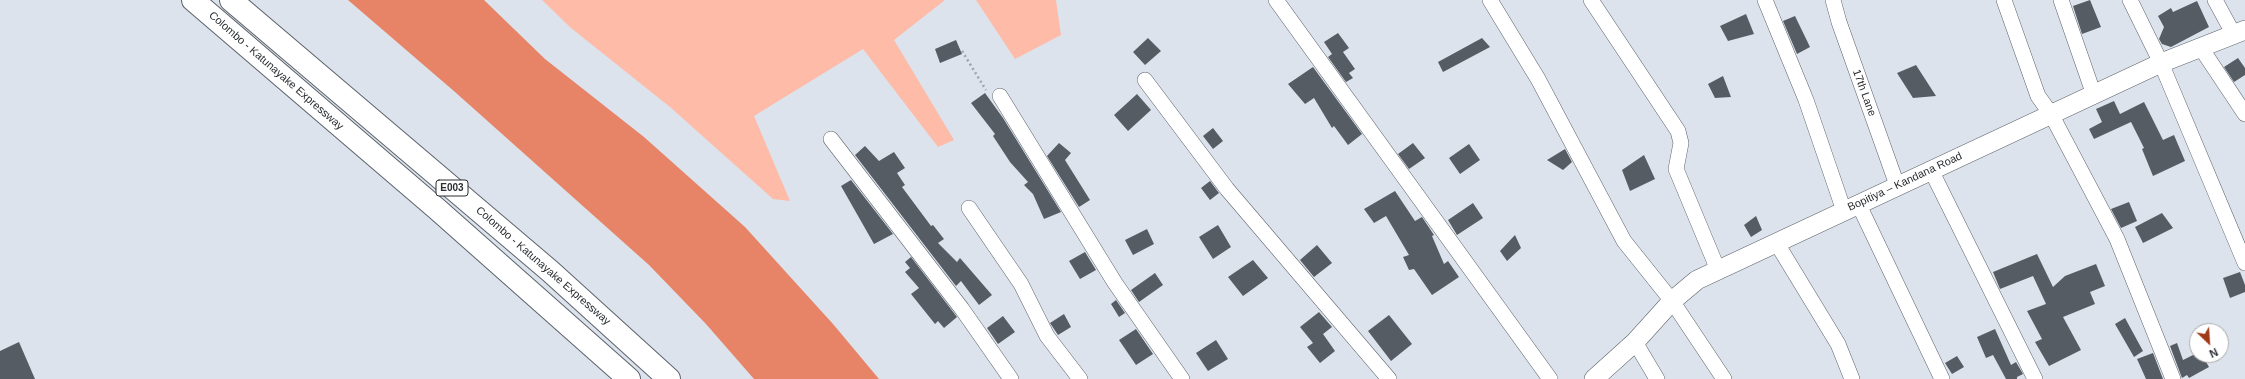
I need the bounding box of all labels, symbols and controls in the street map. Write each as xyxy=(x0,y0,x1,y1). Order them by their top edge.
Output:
street label: Colombo - Katunayake Expressway xyxy=(206,9,346,133)
street label: 17th Lane xyxy=(1849,68,1879,118)
street label: Bopitiya – Kandana Road xyxy=(1846,150,1964,214)
road number: E003 xyxy=(436,180,468,196)
street label: Colombo - Katunayake Expressway xyxy=(473,204,613,328)
north arrow xyxy=(2189,323,2229,363)
text: N xyxy=(2208,346,2220,360)

